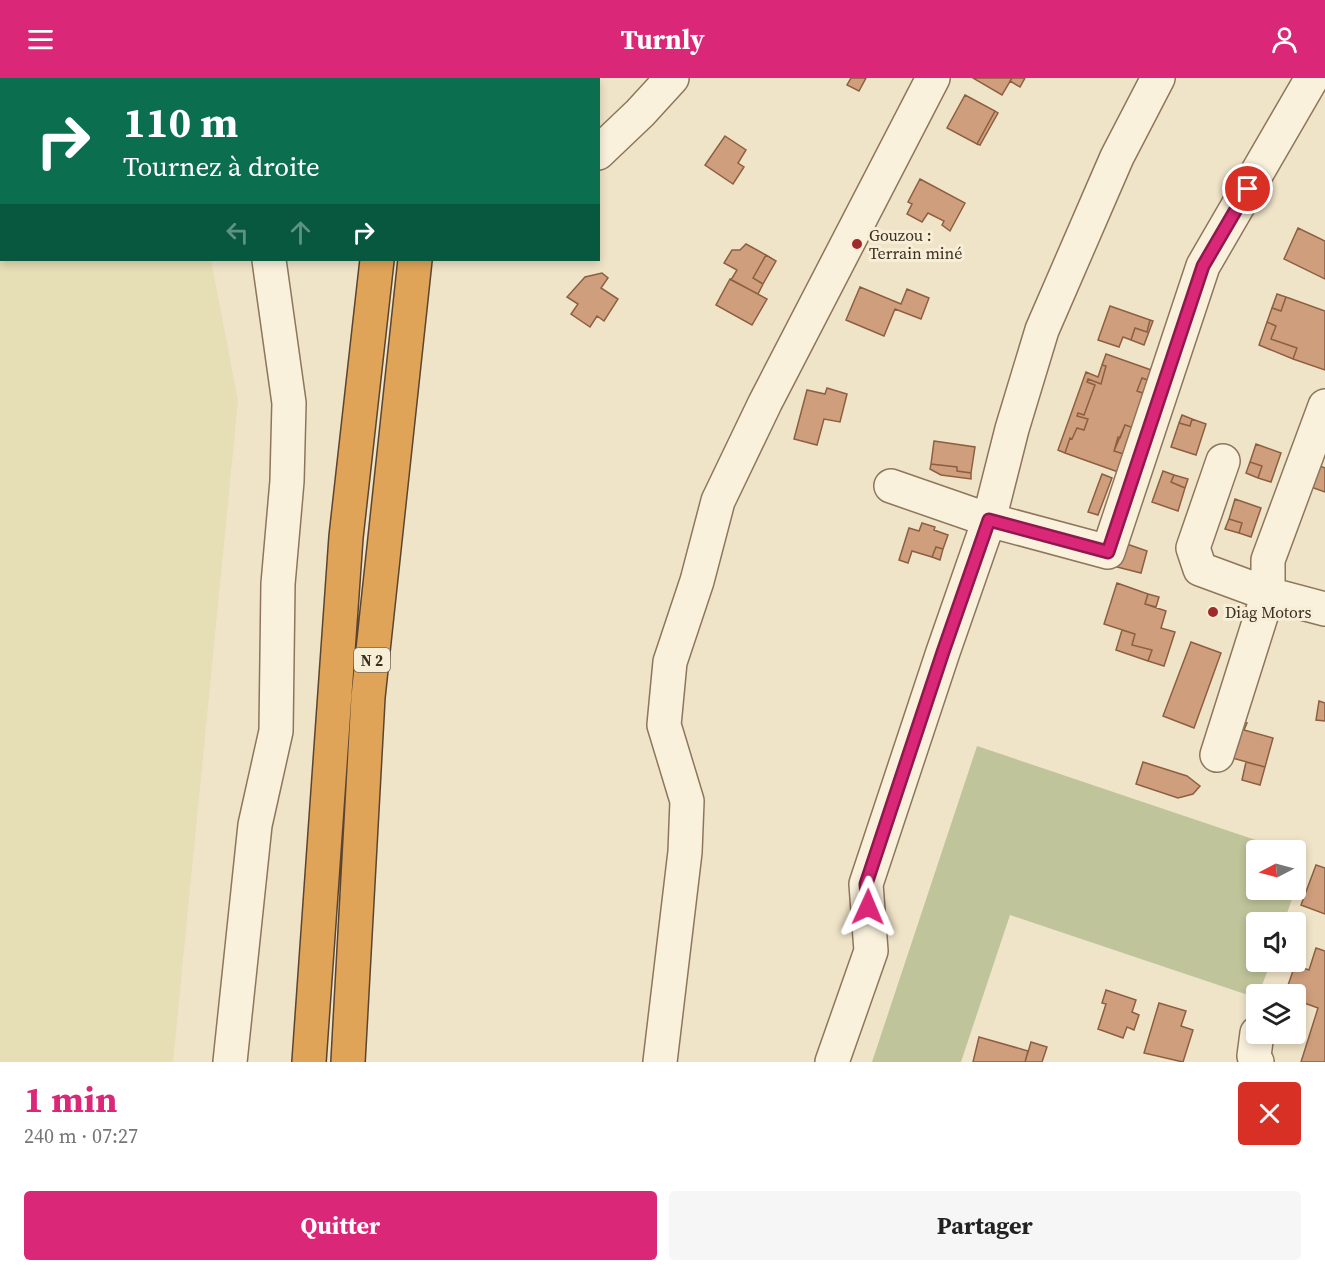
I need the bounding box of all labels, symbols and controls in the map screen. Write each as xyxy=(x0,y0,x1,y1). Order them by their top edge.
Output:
text: Turnly xyxy=(620,21,705,58)
icon: menu xyxy=(24,23,57,56)
icon: person xyxy=(1268,23,1301,56)
text: 110 m xyxy=(123,93,238,151)
icon: right xyxy=(24,102,102,180)
text: Tournez à droite xyxy=(123,148,320,185)
pin xyxy=(1222,163,1273,214)
icon: arrive xyxy=(1231,172,1264,205)
icon: left xyxy=(221,216,254,249)
icon: ahead xyxy=(284,216,317,249)
icon: right xyxy=(347,216,380,249)
place label: Gouzou : Terrain miné xyxy=(869,224,962,264)
marker: Gouzou : Terrain miné xyxy=(850,237,864,251)
place label: Diag Motors xyxy=(1225,601,1311,623)
marker: Diag Motors xyxy=(1206,605,1220,619)
road number: N 2 xyxy=(354,648,390,672)
north arrow xyxy=(1246,840,1306,900)
map controls xyxy=(1246,840,1306,1044)
position arrow xyxy=(836,875,900,939)
button: sound xyxy=(1246,912,1306,972)
button: layers xyxy=(1246,984,1306,1044)
text: 1 min xyxy=(24,1075,117,1124)
button: close xyxy=(1238,1082,1301,1145)
text: 240 m · 07:27 xyxy=(24,1122,138,1150)
button: Quitter xyxy=(24,1191,657,1260)
button: Partager xyxy=(669,1191,1301,1260)

